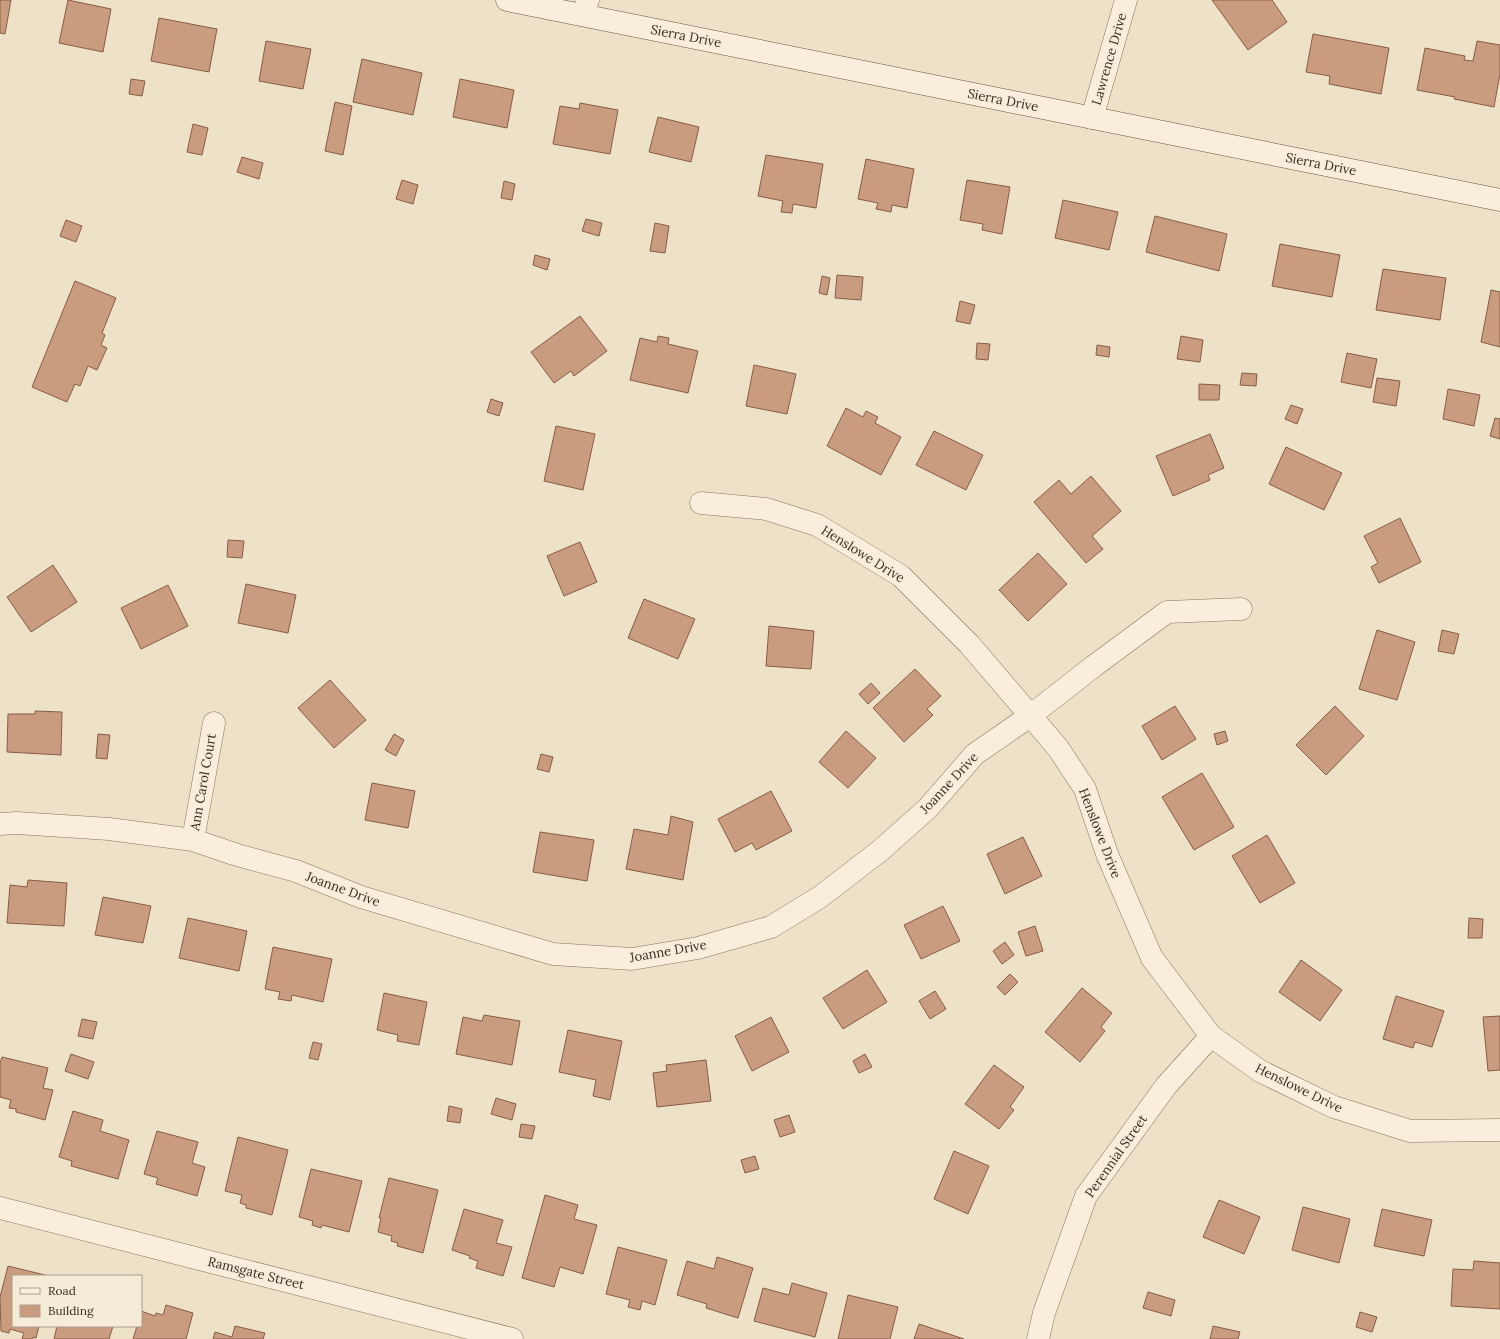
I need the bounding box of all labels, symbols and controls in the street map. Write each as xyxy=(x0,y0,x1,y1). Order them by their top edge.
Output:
street label: Lawrence Drive xyxy=(1088,11,1130,107)
street label: Sierra Drive xyxy=(649,21,723,51)
street label: Sierra Drive xyxy=(966,85,1040,115)
street label: Sierra Drive xyxy=(1284,149,1358,179)
street label: Henslowe Drive xyxy=(818,522,908,586)
street label: Ann Carol Court xyxy=(186,732,220,833)
street label: Joanne Drive xyxy=(916,749,982,818)
street label: Henslowe Drive xyxy=(1075,786,1125,880)
street label: Joanne Drive xyxy=(303,867,382,910)
street label: Joanne Drive xyxy=(627,936,708,966)
street label: Henslowe Drive xyxy=(1253,1060,1345,1116)
street label: Perennial Street xyxy=(1081,1111,1151,1201)
street label: Ramsgate Street xyxy=(206,1253,306,1293)
legend xyxy=(12,1275,142,1327)
text: Road xyxy=(48,1283,76,1298)
text: Building xyxy=(48,1303,94,1318)

